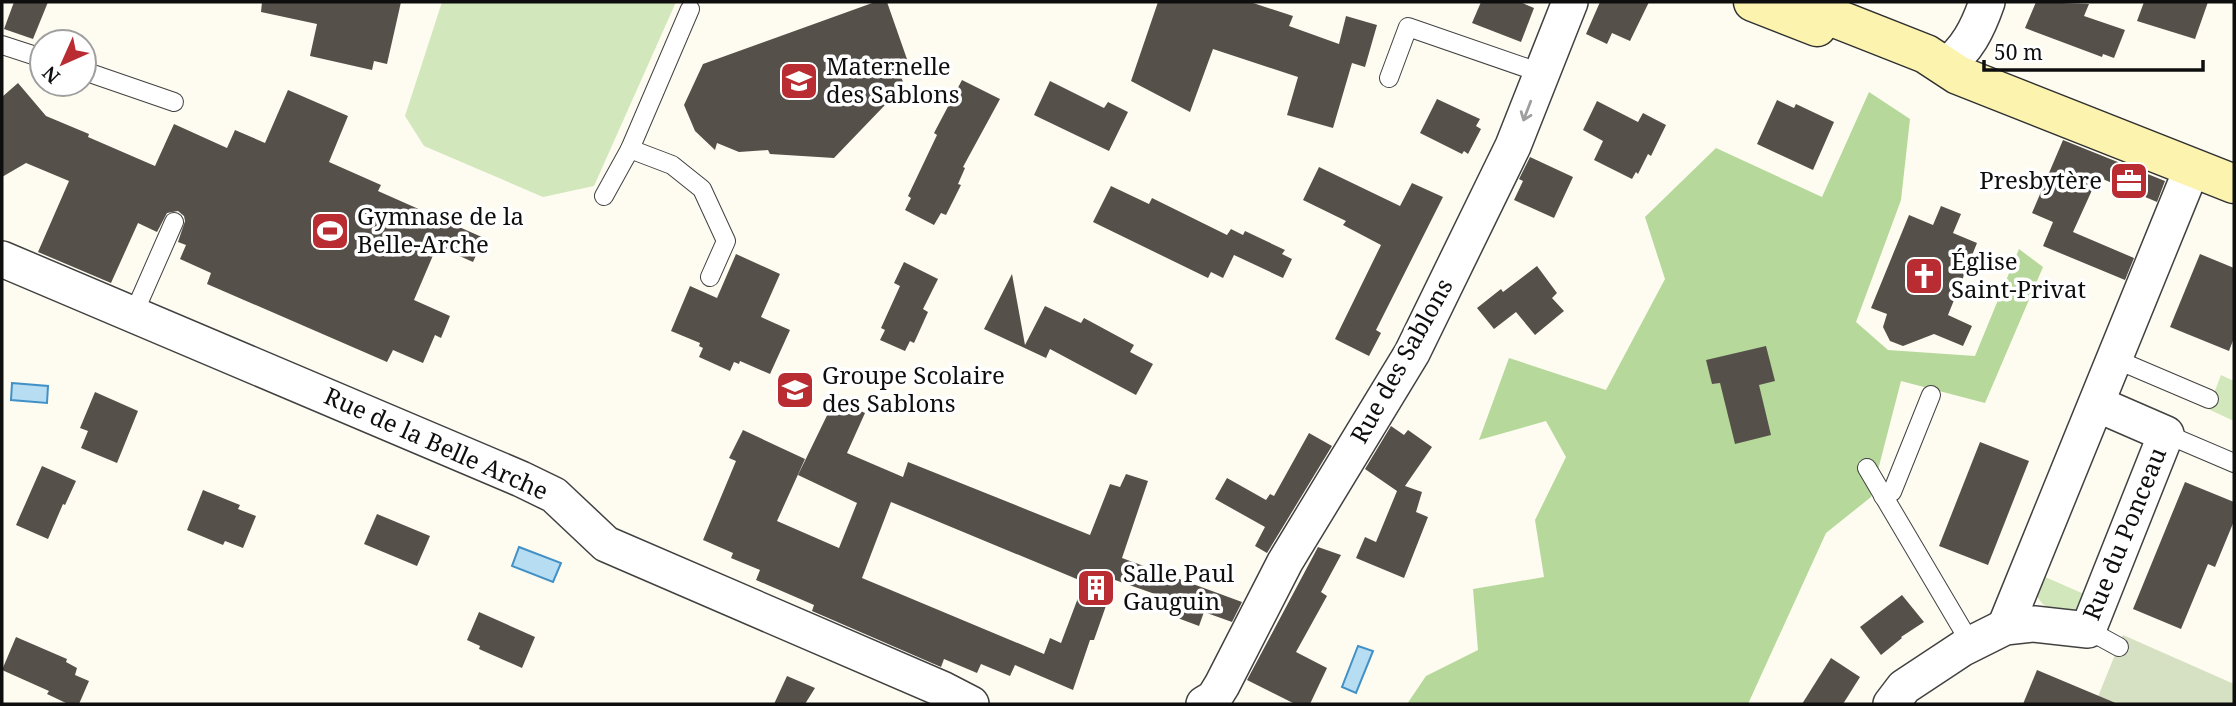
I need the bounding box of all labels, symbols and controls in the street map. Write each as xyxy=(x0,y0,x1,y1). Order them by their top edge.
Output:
north arrow xyxy=(28,28,98,98)
scale bar xyxy=(1984,28,2203,72)
text: 50 m xyxy=(1994,38,2043,66)
place label: Maternelle des Sablons xyxy=(826,49,960,110)
school or university icon: Maternelle des Sablons xyxy=(778,60,820,102)
text: N xyxy=(36,61,65,90)
one-way arrow xyxy=(1519,99,1532,121)
office icon: Presbytère xyxy=(2108,160,2150,202)
place label: Presbytère xyxy=(1979,163,2102,196)
place label: Gymnase de la Belle-Arche xyxy=(357,199,524,260)
sports icon: Gymnase de la Belle-Arche xyxy=(309,210,351,252)
place label: Église Saint-Privat xyxy=(1951,244,2086,305)
church icon: Église Saint-Privat xyxy=(1903,255,1945,297)
street label: Rue des Sablons xyxy=(1342,272,1460,449)
place label: Groupe Scolaire des Sablons xyxy=(822,358,1005,419)
school or university icon: Groupe Scolaire des Sablons xyxy=(774,369,816,411)
street label: Rue de la Belle Arche xyxy=(320,378,554,507)
street label: Rue du Ponceau xyxy=(2074,442,2173,625)
place label: Salle Paul Gauguin xyxy=(1123,556,1235,617)
building icon: Salle Paul Gauguin xyxy=(1075,567,1117,609)

